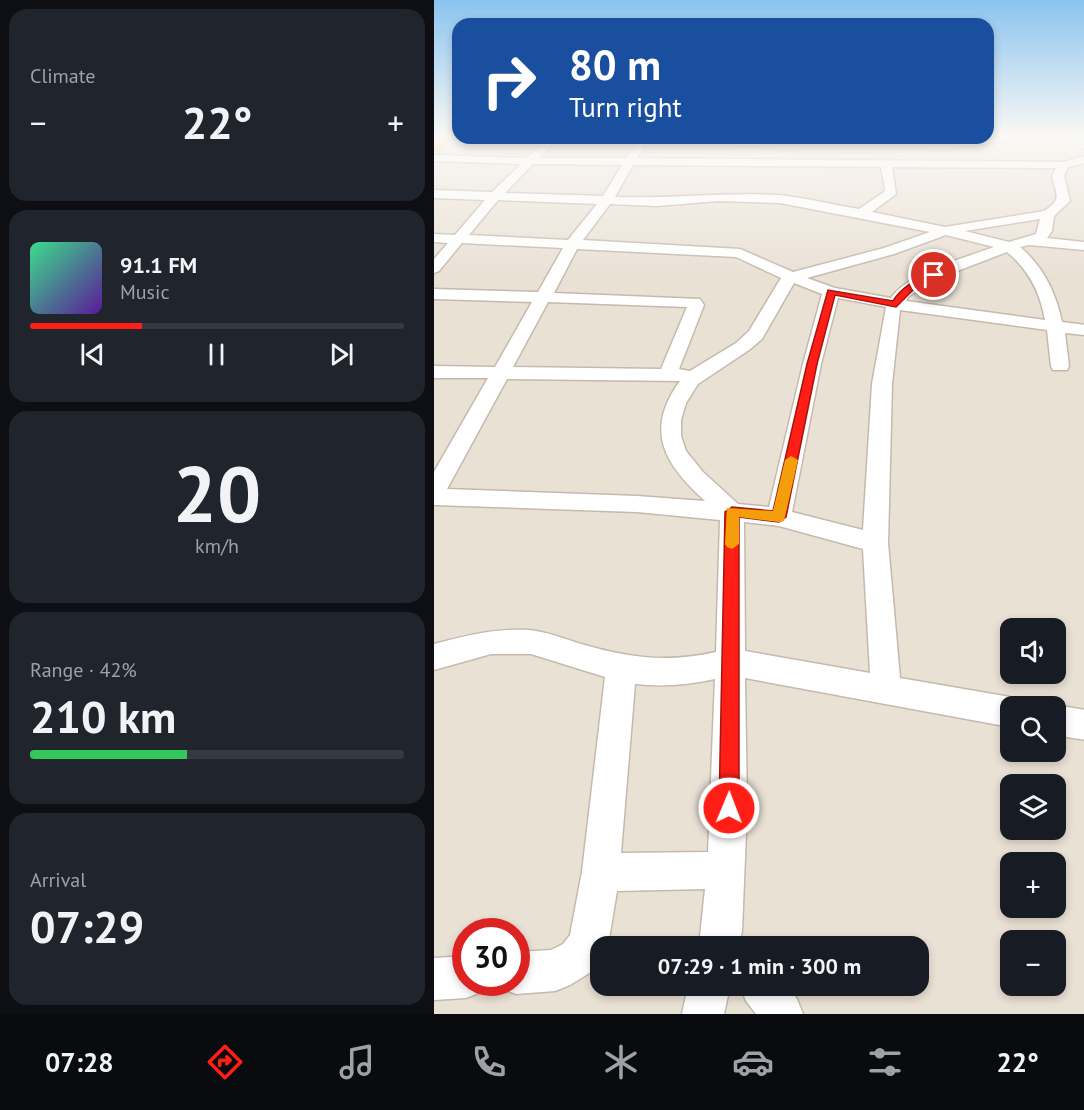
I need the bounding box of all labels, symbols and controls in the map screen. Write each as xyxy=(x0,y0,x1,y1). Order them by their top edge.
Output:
text: 80 m xyxy=(569,37,661,92)
icon: right xyxy=(470,42,548,120)
text: Climate xyxy=(30,63,96,89)
text: Turn right xyxy=(569,90,682,124)
text: 22° xyxy=(182,93,252,151)
text: − xyxy=(30,101,47,144)
text: + xyxy=(387,101,404,144)
pin xyxy=(908,249,959,300)
text: 91.1 FM xyxy=(120,251,197,279)
icon: arrive xyxy=(917,258,950,291)
text: Music xyxy=(120,279,169,305)
icon: previous xyxy=(76,338,109,371)
icon: pause xyxy=(200,338,233,371)
icon: next xyxy=(325,338,358,371)
text: 20 xyxy=(173,443,261,544)
text: km/h xyxy=(195,533,239,559)
map controls xyxy=(1000,618,1066,996)
button: sound xyxy=(1000,618,1066,684)
text: Range · 42% xyxy=(30,657,137,683)
text: 210 km xyxy=(30,687,176,745)
button: search xyxy=(1000,696,1066,762)
button: layers xyxy=(1000,774,1066,840)
position arrow xyxy=(697,776,761,840)
button: + xyxy=(1000,852,1066,918)
text: Arrival xyxy=(30,867,86,893)
text: 07:29 xyxy=(30,897,144,955)
speed limit sign: 30 xyxy=(452,918,530,996)
button: − xyxy=(1000,930,1066,996)
text: 07:29 · 1 min · 300 m xyxy=(658,952,861,980)
icon: directions xyxy=(204,1041,246,1083)
icon: music xyxy=(336,1041,378,1083)
icon: phone xyxy=(468,1041,510,1083)
icon: climate xyxy=(600,1041,642,1083)
icon: car xyxy=(732,1041,774,1083)
icon: filters xyxy=(864,1041,906,1083)
text: 07:28 xyxy=(45,1045,114,1079)
text: 22° xyxy=(996,1045,1039,1079)

